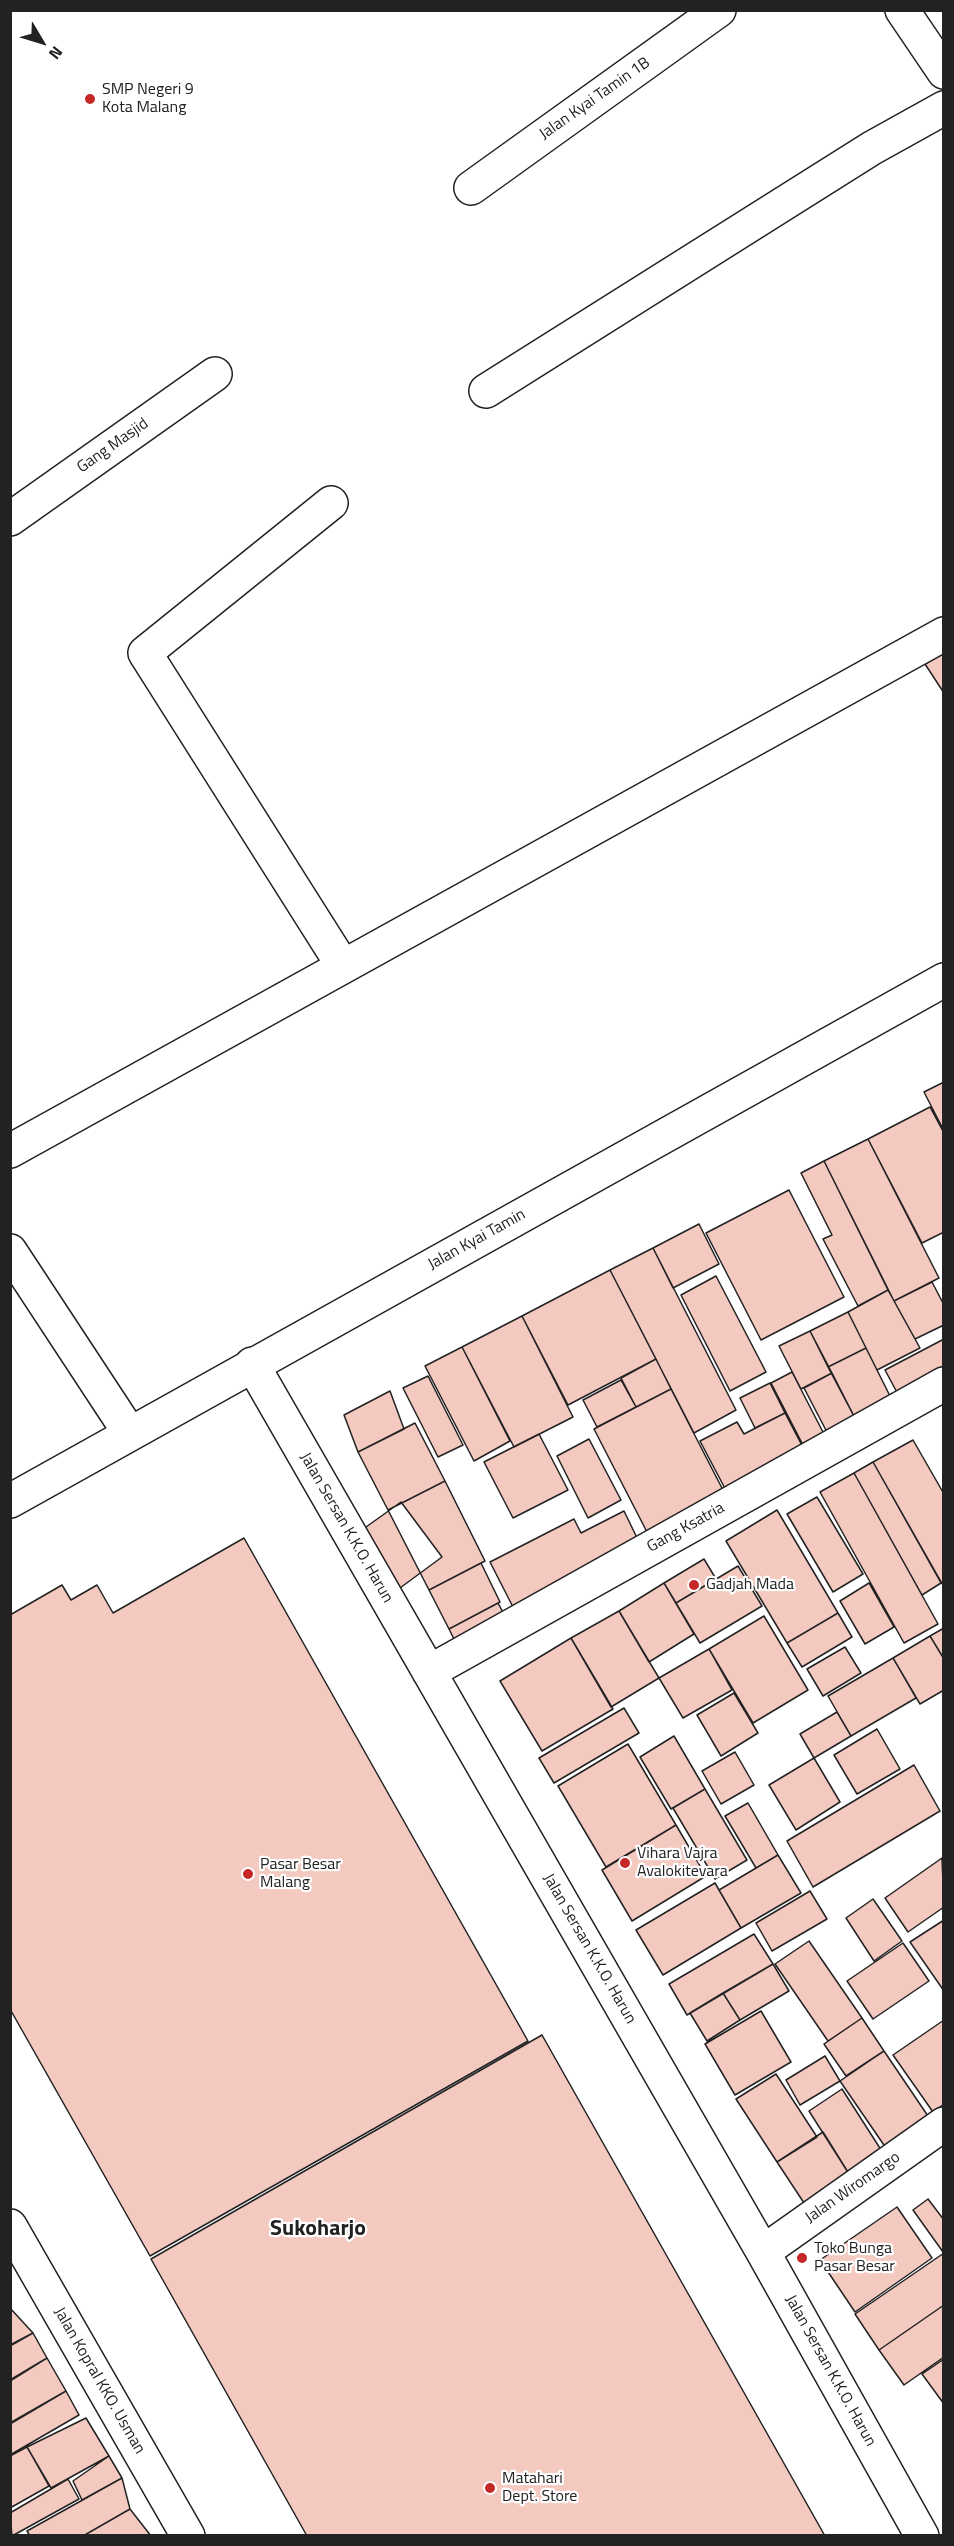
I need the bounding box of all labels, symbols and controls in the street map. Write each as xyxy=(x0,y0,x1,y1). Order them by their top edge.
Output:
north arrow xyxy=(12,12,72,72)
text: N xyxy=(43,41,69,65)
street label: Jalan Kyai Tamin 1B xyxy=(536,54,654,144)
place label: SMP Negeri 9 Kota Malang xyxy=(102,80,194,118)
marker: SMP Negeri 9 Kota Malang xyxy=(83,92,97,106)
street label: Gang Masjid xyxy=(74,414,152,478)
street label: Jalan Kyai Tamin xyxy=(425,1205,529,1275)
street label: Jalan Sersan K.K.O. Harun xyxy=(295,1450,397,1606)
street label: Gang Ksatria xyxy=(644,1499,728,1557)
place label: Gadjah Mada xyxy=(706,1575,794,1595)
marker: Gadjah Mada xyxy=(687,1578,701,1592)
place label: Vihara Vajra Avalokitevara xyxy=(637,1844,728,1882)
place label: Pasar Besar Malang xyxy=(260,1855,341,1893)
marker: Vihara Vajra Avalokitevara xyxy=(618,1856,632,1870)
marker: Pasar Besar Malang xyxy=(241,1867,255,1881)
street label: Jalan Sersan K.K.O. Harun xyxy=(538,1871,640,2027)
street label: Jalan Wiromargo xyxy=(802,2148,904,2228)
district label: Sukoharjo xyxy=(270,2217,366,2243)
place label: Toko Bunga Pasar Besar xyxy=(814,2239,895,2277)
marker: Toko Bunga Pasar Besar xyxy=(795,2251,809,2265)
street label: Jalan Sersan K.K.O. Harun xyxy=(780,2292,880,2450)
street label: Jalan Kopral KKO. Usman xyxy=(49,2304,149,2458)
place label: Matahari Dept. Store xyxy=(502,2469,577,2507)
marker: Matahari Dept. Store xyxy=(483,2481,497,2495)

